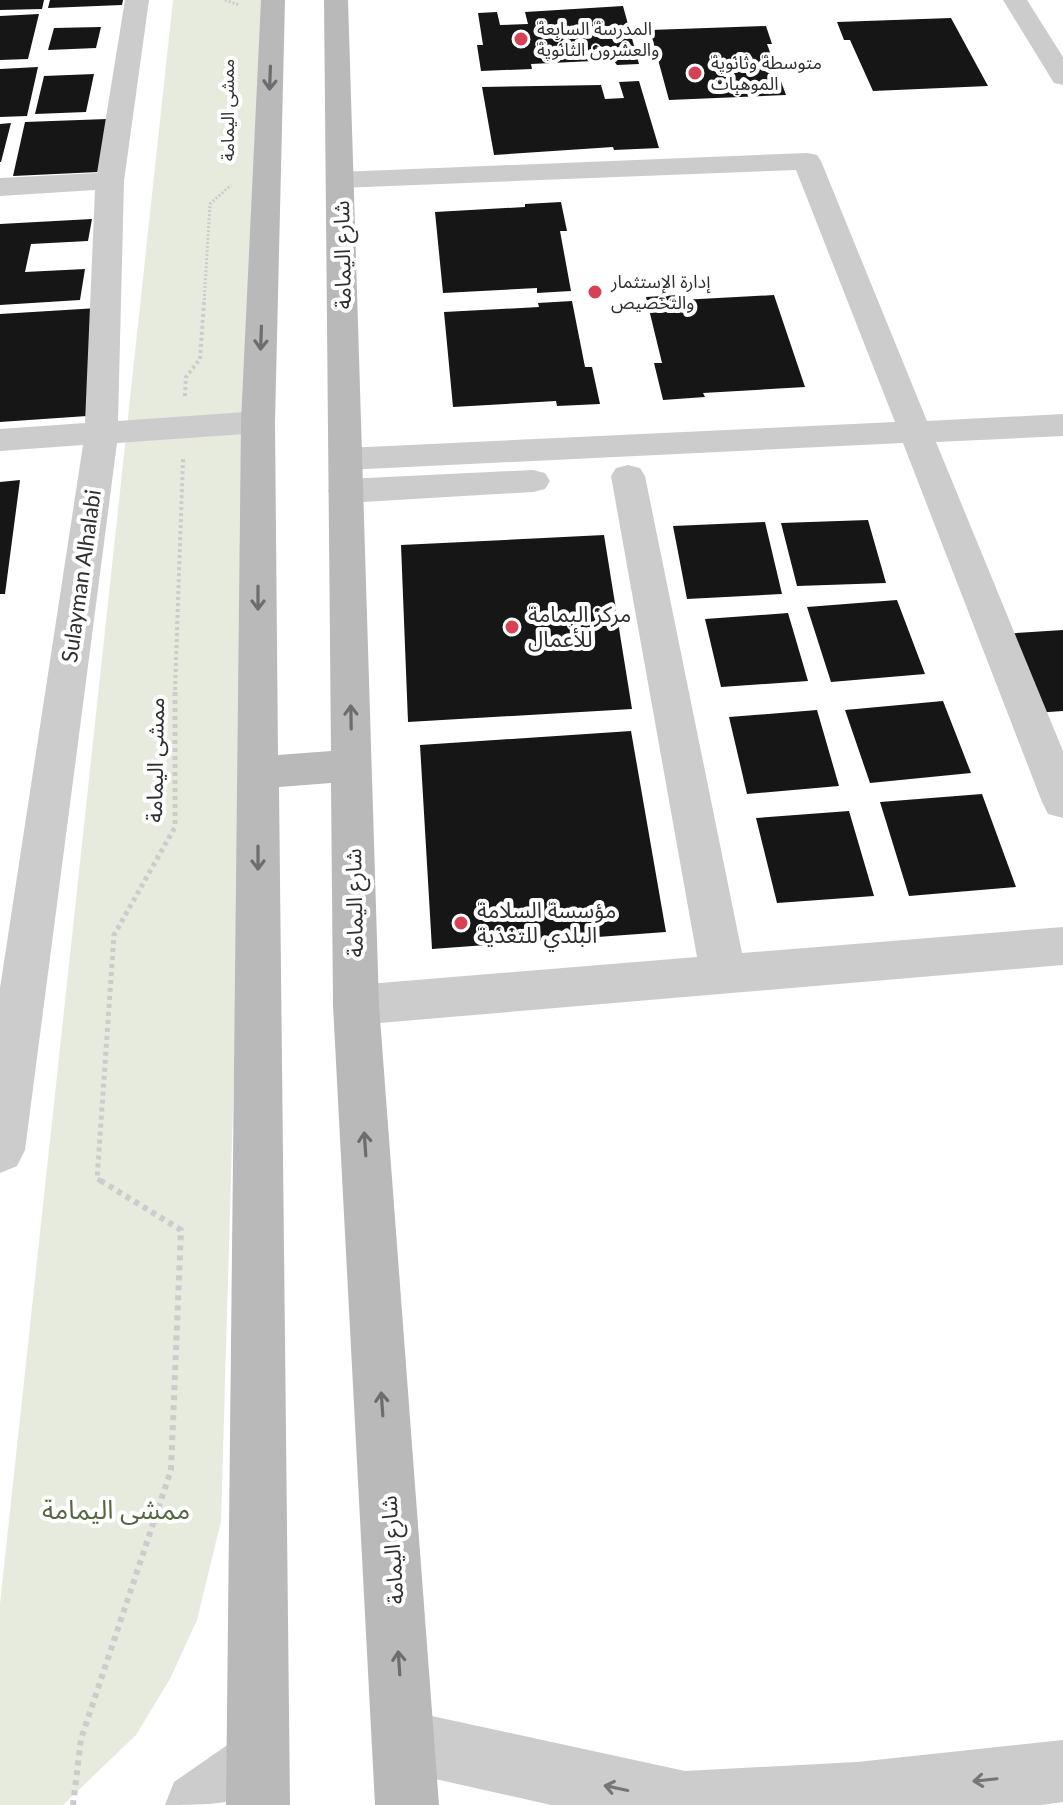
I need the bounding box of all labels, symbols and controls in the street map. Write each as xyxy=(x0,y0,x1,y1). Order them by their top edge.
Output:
place label: المدرسة السابعة والعشرون الثانوية xyxy=(537,17,659,61)
marker: المدرسة السابعة والعشرون الثانوية xyxy=(512,30,530,48)
place label: متوسطة وثانوية الموهبات xyxy=(711,51,822,95)
street label: ممشى اليمامة xyxy=(216,59,239,161)
one-way arrow xyxy=(262,64,277,91)
marker: متوسطة وثانوية الموهبات xyxy=(686,64,704,82)
street label: شارع اليمامة xyxy=(327,200,360,310)
place label: إدارة الإستثمار والتخصيص xyxy=(610,270,711,314)
marker: إدارة الإستثمار والتخصيص xyxy=(586,283,604,301)
one-way arrow xyxy=(253,324,268,351)
street label: Sulayman Alhalabi xyxy=(55,488,106,664)
one-way arrow xyxy=(250,584,266,611)
place label: مركز اليمامة للأعمال xyxy=(528,600,631,652)
marker: مركز اليمامة للأعمال xyxy=(503,618,521,636)
street label: ممشى اليمامة xyxy=(140,697,169,823)
one-way arrow xyxy=(343,704,358,731)
one-way arrow xyxy=(250,844,266,871)
street label: شارع اليمامة xyxy=(339,848,372,958)
place label: مؤسسة السلامة البلدي للتغذية xyxy=(477,896,616,952)
marker: مؤسسة السلامة البلدي للتغذية xyxy=(452,914,470,932)
one-way arrow xyxy=(357,1131,372,1158)
one-way arrow xyxy=(374,1391,389,1418)
park label: ممشى اليمامة xyxy=(42,1493,190,1525)
street label: شارع اليمامة xyxy=(374,1494,413,1605)
one-way arrow xyxy=(391,1650,406,1677)
one-way arrow xyxy=(973,1772,999,1787)
one-way arrow xyxy=(604,1780,630,1795)

